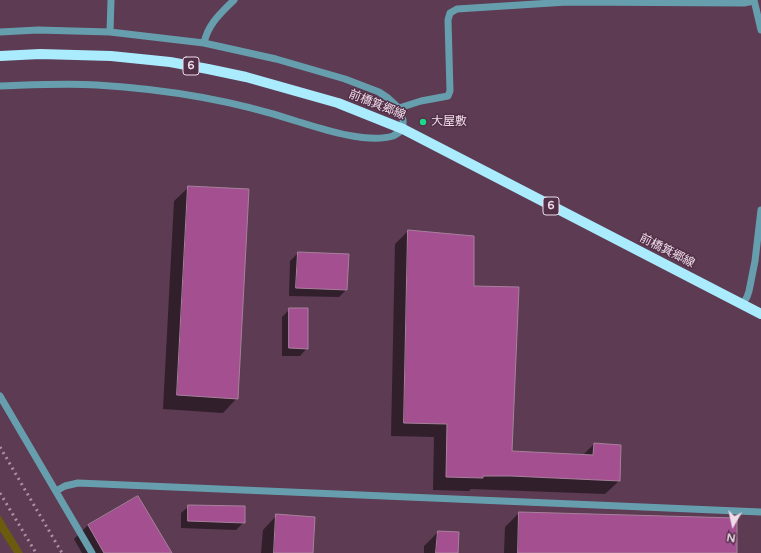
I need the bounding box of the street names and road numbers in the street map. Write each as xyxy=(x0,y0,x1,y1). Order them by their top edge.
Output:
road number: 6 xyxy=(183,57,199,75)
street label: 前橋箕郷線 xyxy=(346,87,408,123)
road number: 6 xyxy=(543,197,559,215)
street label: 前橋箕郷線 xyxy=(637,231,697,271)

